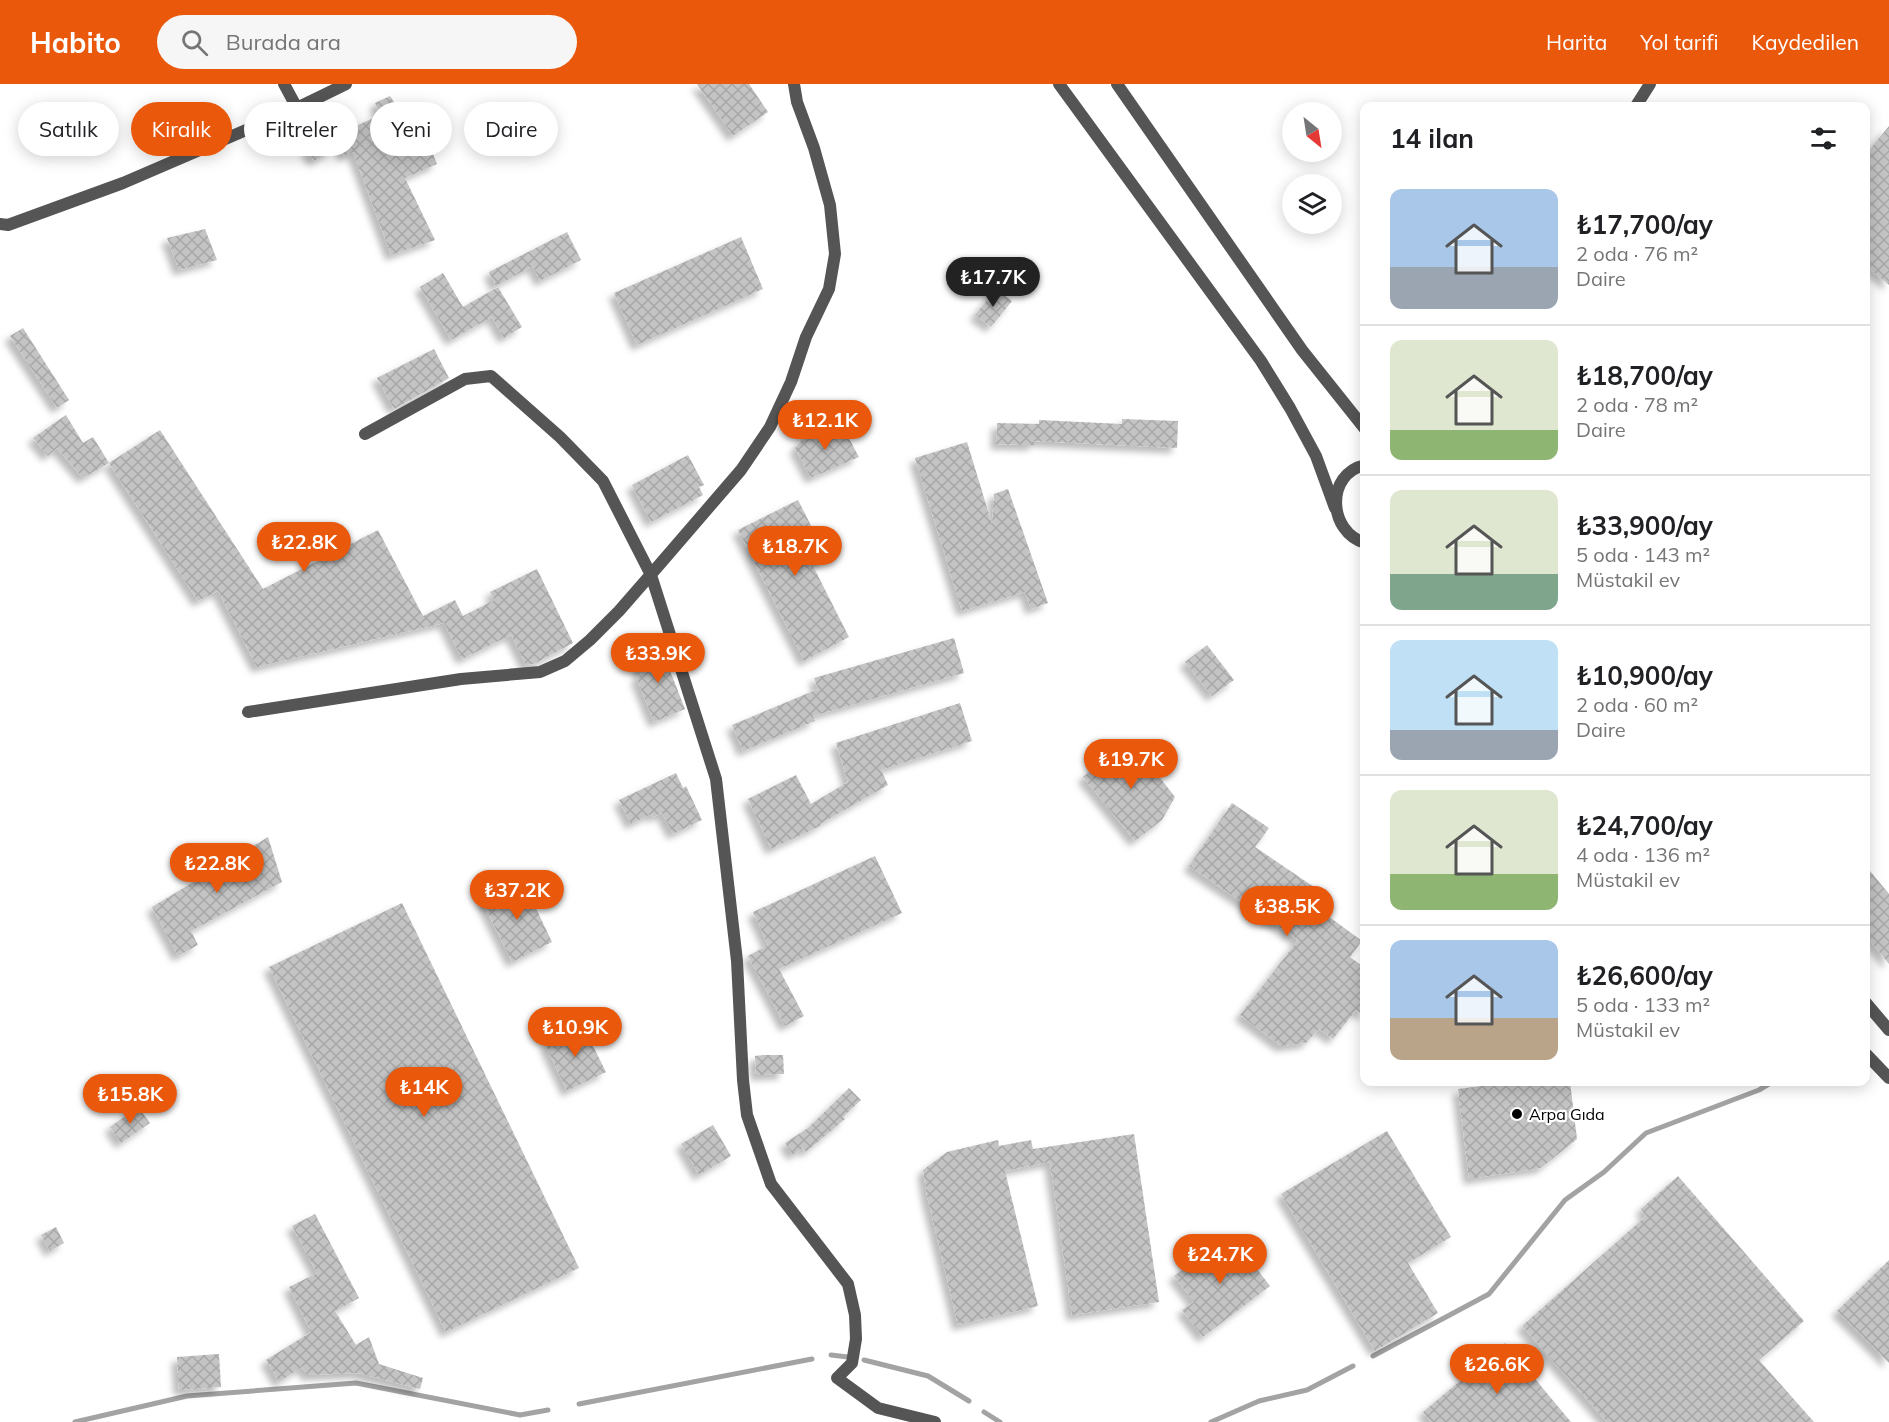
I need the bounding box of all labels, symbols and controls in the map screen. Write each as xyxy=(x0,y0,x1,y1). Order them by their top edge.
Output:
search box xyxy=(157,15,577,69)
text: Habito xyxy=(30,25,121,60)
icon: search xyxy=(178,26,211,59)
text: Burada ara xyxy=(226,28,341,56)
text: Harita xyxy=(1546,29,1607,55)
text: Yol tarifi xyxy=(1640,29,1719,55)
text: Kaydedilen xyxy=(1752,29,1859,55)
chip: Satılık xyxy=(18,102,119,156)
chip: Kiralık xyxy=(131,102,232,156)
chip: Filtreler xyxy=(244,102,358,156)
chip: Yeni xyxy=(370,102,452,156)
chip: Daire xyxy=(464,102,558,156)
north arrow xyxy=(1282,102,1342,162)
map controls xyxy=(1282,102,1342,234)
text: 14 ilan xyxy=(1390,122,1474,155)
icon: filters xyxy=(1807,122,1840,155)
button: layers xyxy=(1282,174,1342,234)
text: ₺17,700/ay xyxy=(1576,208,1713,241)
icon: home xyxy=(1438,213,1510,285)
text: 2 oda · 76 m² xyxy=(1576,241,1698,266)
pin: ₺17.7K xyxy=(944,257,1042,308)
text: ₺17.7K xyxy=(960,264,1026,289)
text: Daire xyxy=(1576,266,1626,291)
text: ₺18,700/ay xyxy=(1576,359,1713,392)
icon: home xyxy=(1438,364,1510,436)
text: 2 oda · 78 m² xyxy=(1576,392,1698,417)
pin: ₺12.1K xyxy=(776,400,874,451)
text: ₺12.1K xyxy=(792,407,858,432)
text: Daire xyxy=(1576,417,1626,442)
text: ₺33,900/ay xyxy=(1576,509,1713,542)
icon: home xyxy=(1438,514,1510,586)
pin: ₺22.8K xyxy=(255,522,353,573)
pin: ₺18.7K xyxy=(746,526,844,577)
text: ₺22.8K xyxy=(271,529,337,554)
text: ₺18.7K xyxy=(762,533,828,558)
text: 5 oda · 143 m² xyxy=(1576,542,1710,567)
text: Müstakil ev xyxy=(1576,567,1680,592)
pin: ₺33.9K xyxy=(609,633,707,684)
text: ₺33.9K xyxy=(625,640,691,665)
text: ₺10,900/ay xyxy=(1576,659,1713,692)
icon: home xyxy=(1438,664,1510,736)
text: 2 oda · 60 m² xyxy=(1576,692,1698,717)
text: Daire xyxy=(1576,717,1626,742)
pin: ₺19.7K xyxy=(1082,739,1180,790)
text: ₺19.7K xyxy=(1098,746,1164,771)
text: ₺24,700/ay xyxy=(1576,809,1713,842)
icon: home xyxy=(1438,814,1510,886)
text: 4 oda · 136 m² xyxy=(1576,842,1710,867)
pin: ₺22.8K xyxy=(168,843,266,894)
text: ₺22.8K xyxy=(184,850,250,875)
text: Müstakil ev xyxy=(1576,867,1680,892)
pin: ₺37.2K xyxy=(468,870,566,921)
text: ₺37.2K xyxy=(484,877,550,902)
pin: ₺38.5K xyxy=(1238,886,1336,937)
text: ₺38.5K xyxy=(1254,893,1320,918)
text: ₺26,600/ay xyxy=(1576,959,1713,992)
icon: home xyxy=(1438,964,1510,1036)
text: 5 oda · 133 m² xyxy=(1576,992,1710,1017)
pin: ₺10.9K xyxy=(526,1007,624,1058)
text: ₺10.9K xyxy=(542,1014,608,1039)
text: Müstakil ev xyxy=(1576,1017,1680,1042)
pin: ₺14K xyxy=(388,1067,460,1118)
pin: ₺15.8K xyxy=(81,1074,179,1125)
text: ₺14K xyxy=(399,1074,449,1099)
text: ₺15.8K xyxy=(97,1081,163,1106)
place label: Arpa Gıda xyxy=(1529,1104,1605,1124)
marker: Arpa Gıda xyxy=(1510,1107,1524,1121)
pin: ₺24.7K xyxy=(1171,1234,1269,1285)
text: ₺24.7K xyxy=(1187,1241,1253,1266)
pin: ₺26.6K xyxy=(1448,1344,1546,1395)
text: ₺26.6K xyxy=(1464,1351,1530,1376)

